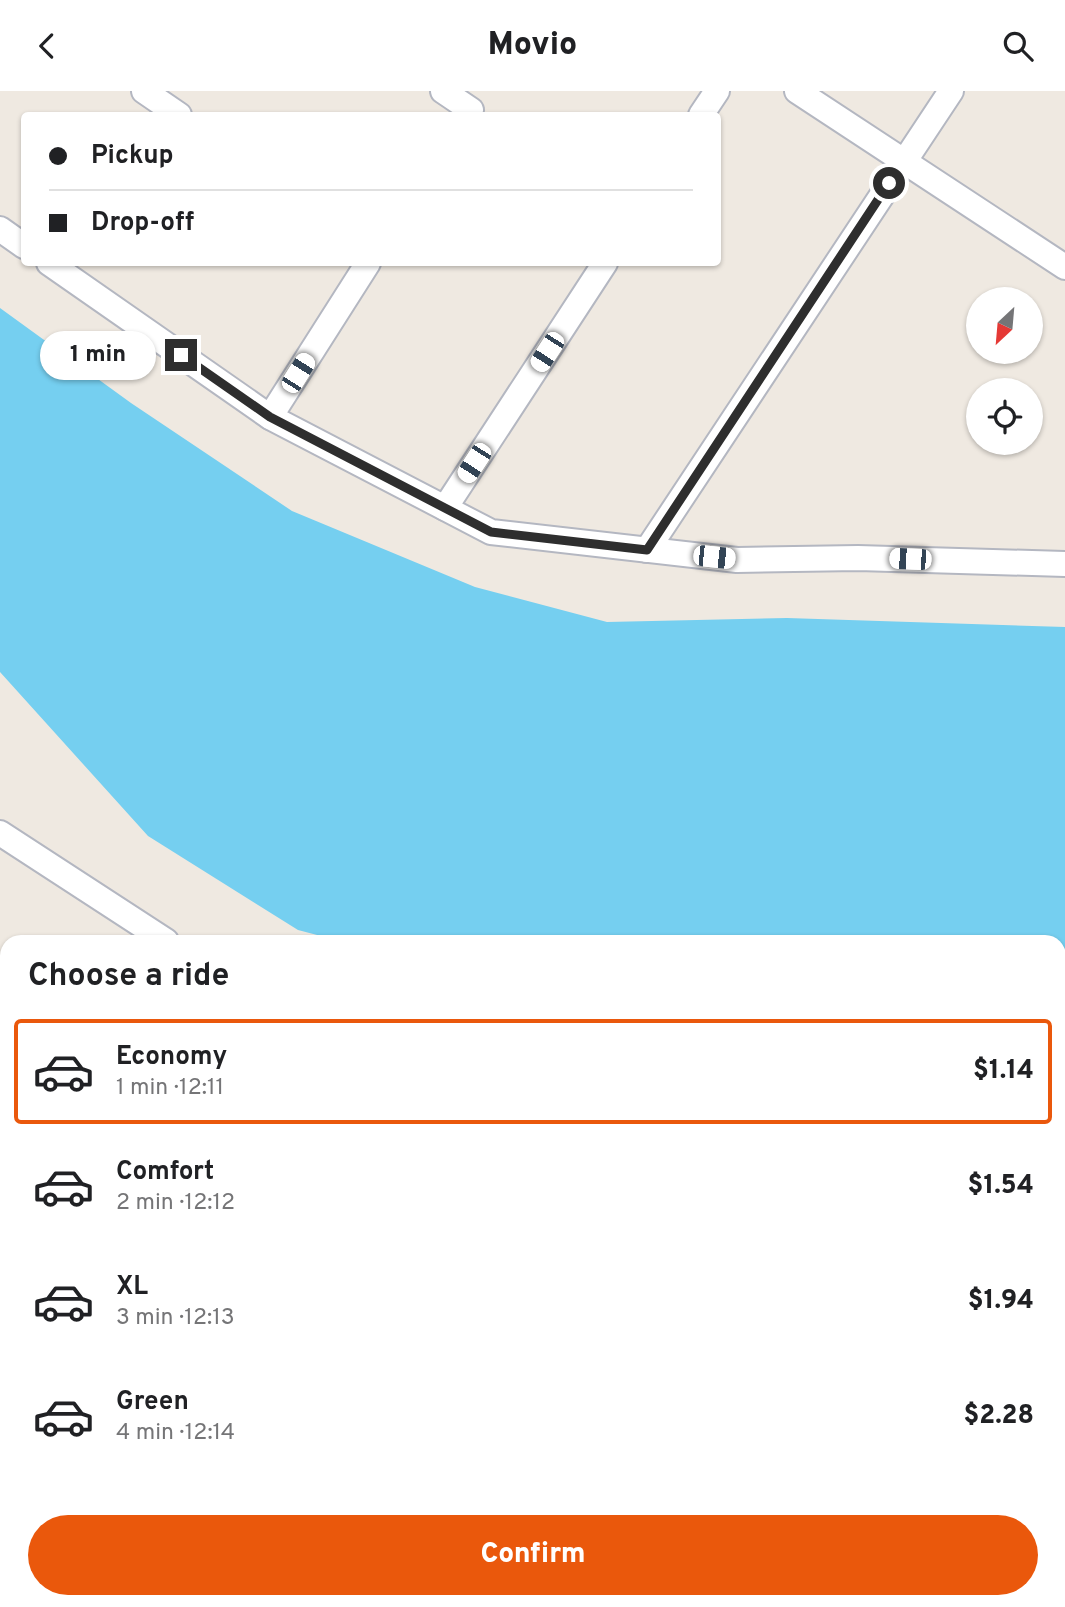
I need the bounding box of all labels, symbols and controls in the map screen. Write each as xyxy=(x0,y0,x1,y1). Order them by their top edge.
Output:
text: Movio xyxy=(488,26,577,66)
icon: back xyxy=(28,27,66,65)
icon: search xyxy=(999,27,1037,65)
text: Pickup xyxy=(91,140,174,173)
route start xyxy=(873,167,905,199)
text: Drop-off xyxy=(91,207,194,240)
north arrow xyxy=(966,287,1043,364)
map controls xyxy=(966,287,1043,455)
car xyxy=(527,329,568,375)
callout: 1 min xyxy=(41,331,156,379)
route end xyxy=(165,339,197,371)
text: 1 min xyxy=(70,341,126,370)
car xyxy=(278,350,319,396)
button: locate xyxy=(966,378,1043,455)
car xyxy=(454,440,495,486)
car xyxy=(693,544,736,570)
car xyxy=(889,548,932,570)
text: Choose a ride xyxy=(28,957,229,997)
icon: car xyxy=(32,1040,95,1103)
text: Economy xyxy=(116,1041,227,1074)
text: $1.14 xyxy=(973,1055,1034,1088)
text: 1 min · 12:11 xyxy=(116,1074,224,1103)
icon: car xyxy=(32,1155,95,1218)
text: Comfort xyxy=(116,1156,214,1189)
text: $1.54 xyxy=(968,1170,1034,1203)
text: 2 min · 12:12 xyxy=(116,1189,235,1218)
icon: car xyxy=(32,1270,95,1333)
text: XL xyxy=(116,1271,148,1304)
text: $1.94 xyxy=(968,1285,1034,1318)
text: 3 min · 12:13 xyxy=(116,1304,235,1333)
icon: car xyxy=(32,1385,95,1448)
text: Green xyxy=(116,1386,189,1419)
text: $2.28 xyxy=(963,1400,1034,1433)
text: 4 min · 12:14 xyxy=(116,1419,235,1448)
button: Confirm xyxy=(28,1515,1038,1595)

